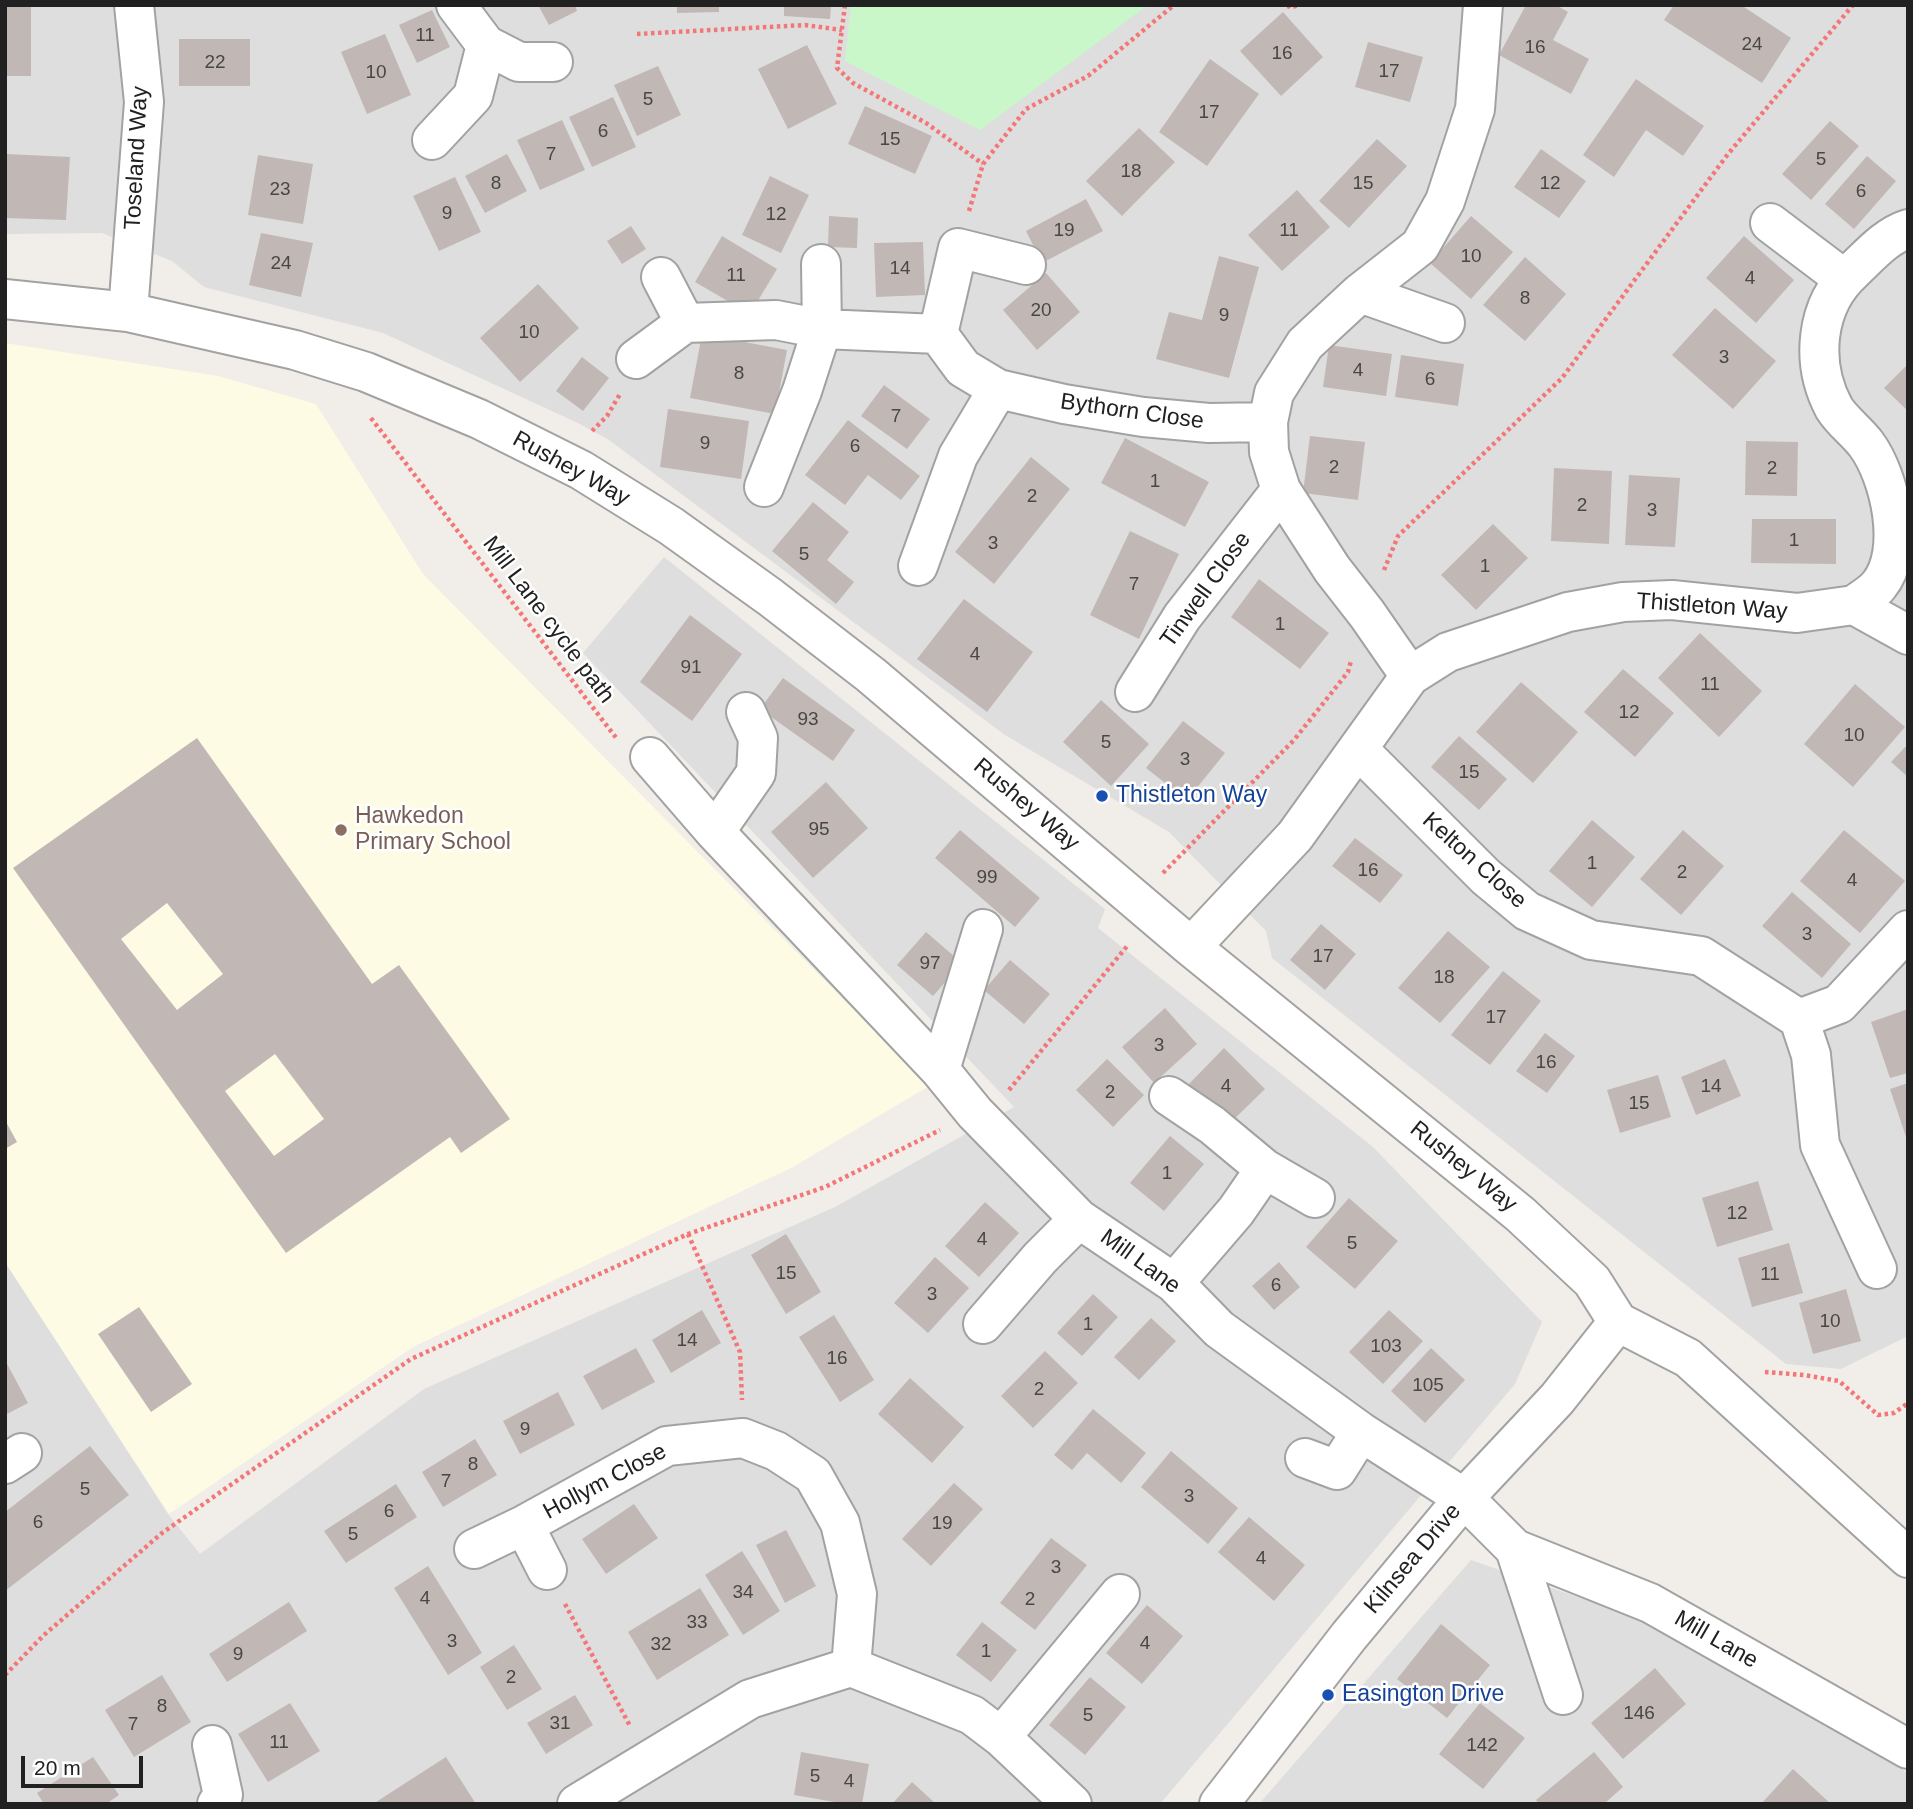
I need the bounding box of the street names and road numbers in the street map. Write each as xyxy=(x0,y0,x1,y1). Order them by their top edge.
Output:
street label: Toseland Way xyxy=(119,86,155,230)
street label: Bythorn Close xyxy=(1059,388,1205,436)
street label: Rushey Way xyxy=(508,426,634,512)
street label: Tinwell Close xyxy=(1155,527,1257,653)
street label: Mill Lane cycle path xyxy=(476,531,620,709)
street label: Thistleton Way xyxy=(1636,588,1788,626)
street label: Rushey Way xyxy=(968,753,1084,857)
street label: Kelton Close xyxy=(1416,807,1532,915)
street label: Rushey Way xyxy=(1404,1116,1522,1218)
street label: Mill Lane xyxy=(1095,1224,1185,1300)
street label: Hollym Close xyxy=(539,1438,671,1526)
street label: Kilnsea Drive xyxy=(1359,1498,1467,1620)
street label: Mill Lane xyxy=(1669,1605,1763,1675)

